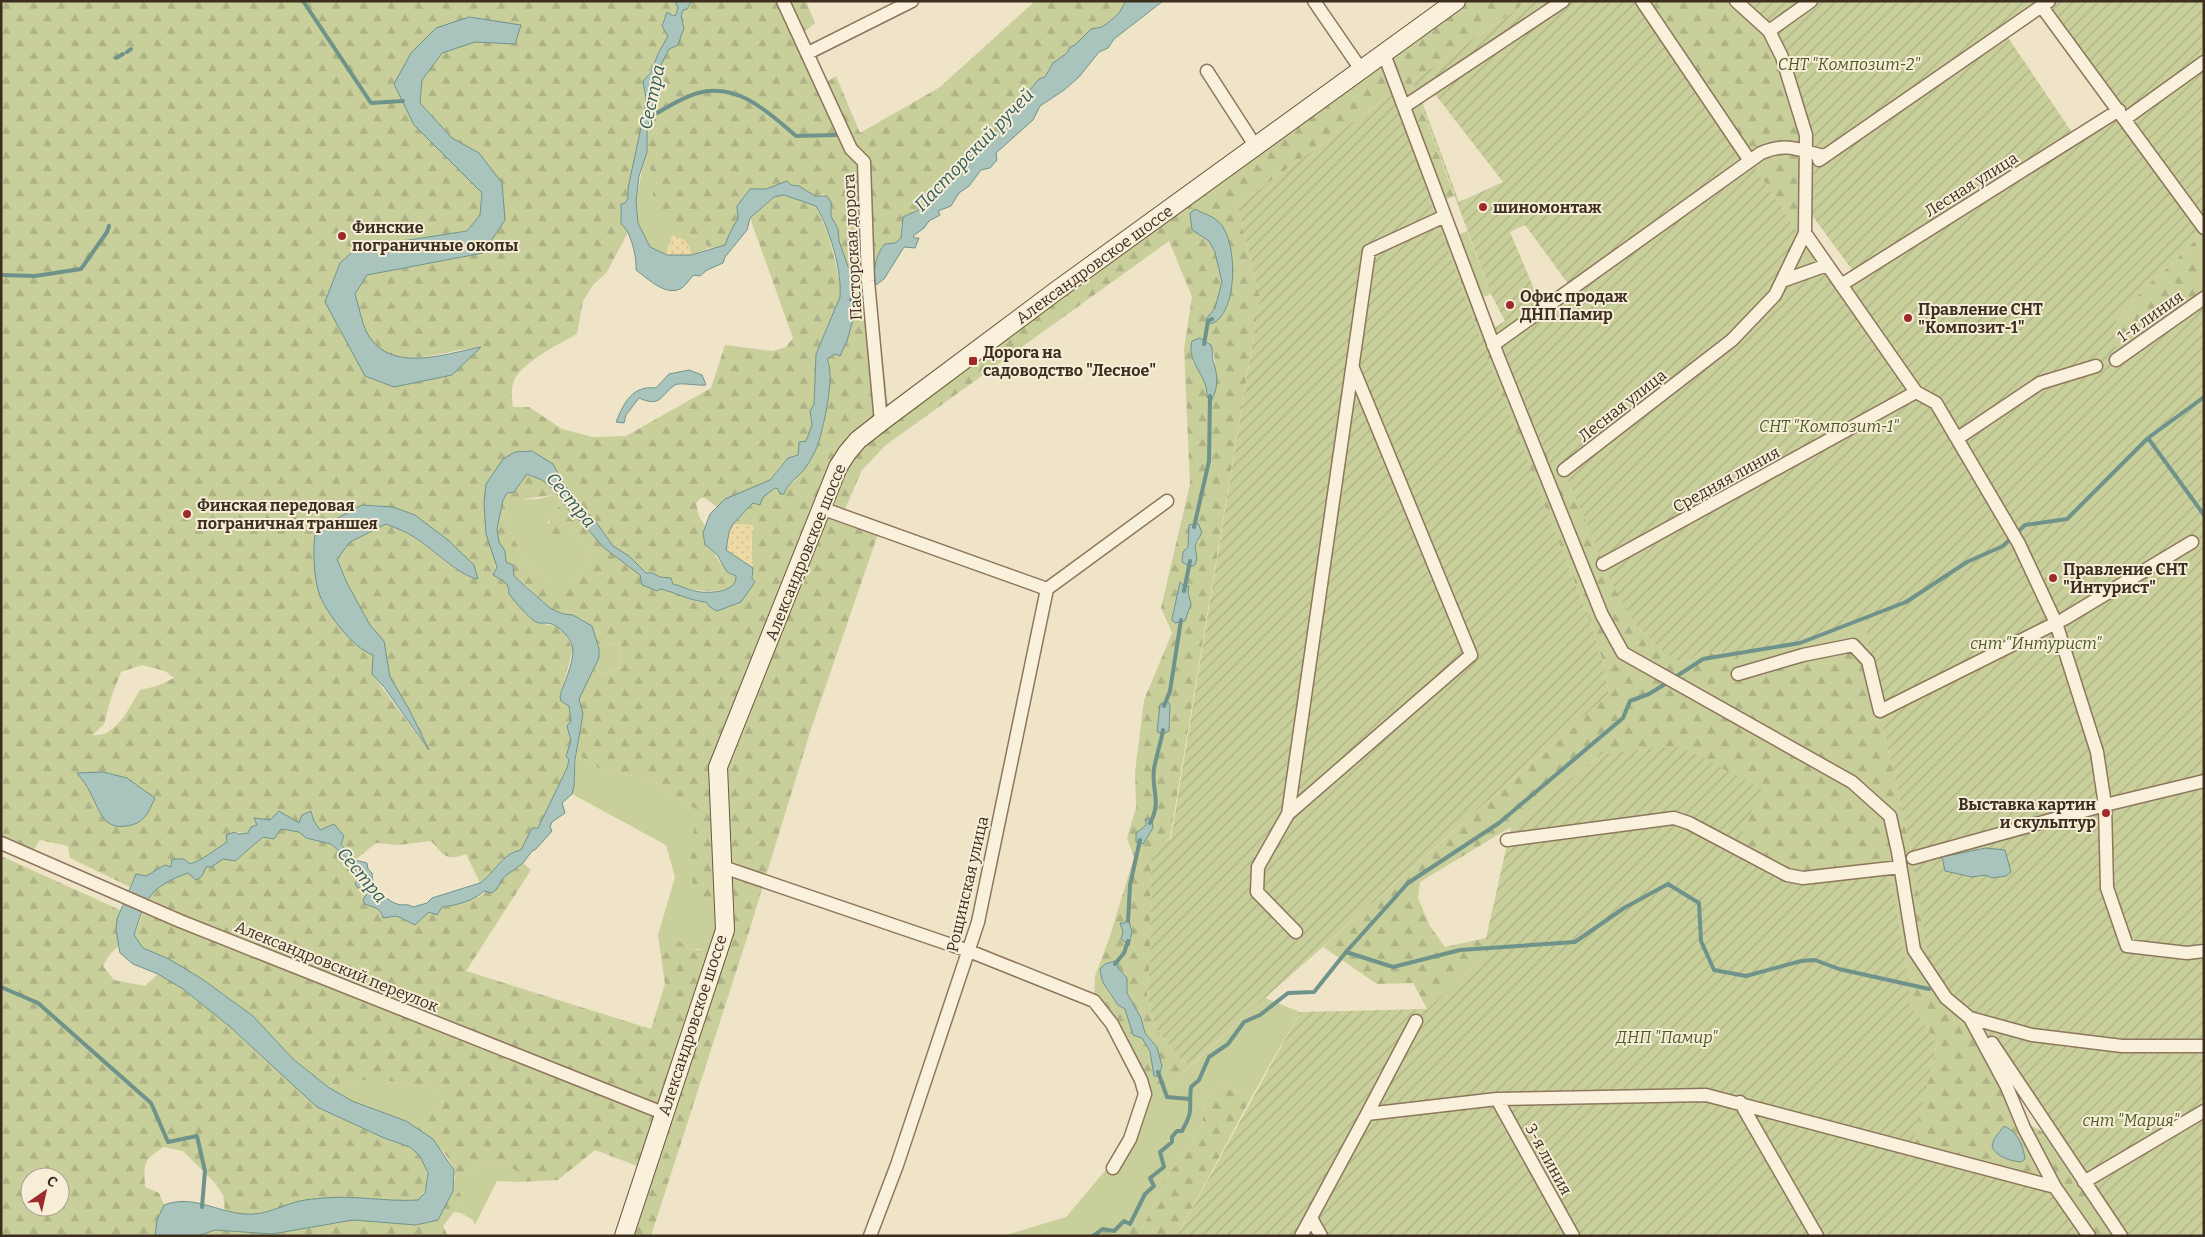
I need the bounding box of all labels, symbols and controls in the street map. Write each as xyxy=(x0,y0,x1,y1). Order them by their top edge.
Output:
park label: СНТ "Композит-2" xyxy=(1778,55,1921,74)
water label: Сестра xyxy=(634,63,670,131)
water label: Пасторский ручей xyxy=(910,84,1038,216)
street label: Лесная улица xyxy=(1921,148,2022,221)
street label: Пасторская дорога xyxy=(839,173,866,321)
place label: шиномонтаж xyxy=(1493,198,1602,217)
street label: Александровское шоссе xyxy=(1012,201,1176,328)
marker: шиномонтаж xyxy=(1477,201,1489,213)
place label: Финские пограничные окопы xyxy=(352,218,519,255)
marker: Финские пограничные окопы xyxy=(336,230,348,242)
place label: Офис продаж ДНП Памир xyxy=(1520,287,1628,324)
street label: 1-я линия xyxy=(2114,287,2187,346)
marker: Офис продаж ДНП Памир xyxy=(1504,299,1516,311)
place label: Правление СНТ "Композит-1" xyxy=(1918,300,2043,337)
marker: Правление СНТ "Композит-1" xyxy=(1902,312,1914,324)
place label: Дорога на садоводство "Лесное" xyxy=(983,343,1156,380)
marker: Дорога на садоводство "Лесное" xyxy=(967,355,979,367)
street label: Лесная улица xyxy=(1575,365,1670,446)
park label: СНТ "Композит-1" xyxy=(1759,417,1900,436)
street label: Средняя линия xyxy=(1670,442,1783,517)
street label: Александровское шоссе xyxy=(761,461,850,643)
water label: Сестра xyxy=(542,468,600,532)
place label: Финская передовая пограничная траншея xyxy=(197,496,378,533)
marker: Финская передовая пограничная траншея xyxy=(181,508,193,520)
place label: Правление СНТ "Интурист" xyxy=(2063,560,2188,597)
marker: Правление СНТ "Интурист" xyxy=(2047,572,2059,584)
park label: снт "Интурист" xyxy=(1970,634,2103,653)
place label: Выставка картин и скульптур xyxy=(1958,795,2096,832)
marker: Выставка картин и скульптур xyxy=(2100,807,2112,819)
street label: Рощинская улица xyxy=(943,814,992,954)
water label: Сестра xyxy=(333,843,391,907)
street label: Александровский переулок xyxy=(232,917,442,1016)
street label: Александровское шоссе xyxy=(654,932,731,1118)
park label: ДНП "Памир" xyxy=(1615,1028,1719,1047)
park label: снт "Мария" xyxy=(2082,1111,2181,1130)
street label: 3-я линия xyxy=(1521,1120,1576,1198)
north arrow xyxy=(20,1167,70,1217)
text: С xyxy=(44,1172,61,1191)

